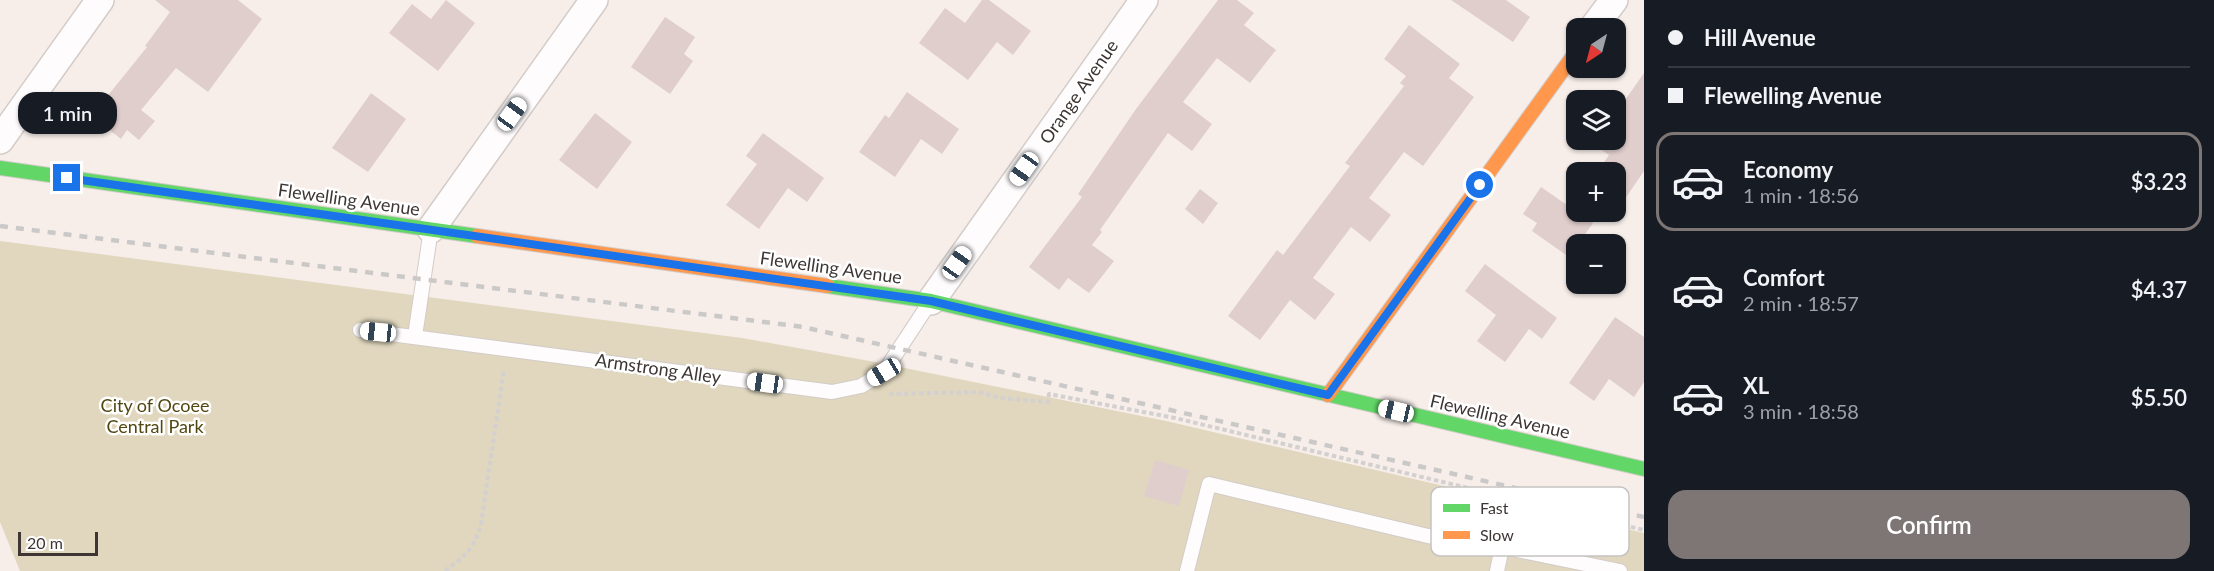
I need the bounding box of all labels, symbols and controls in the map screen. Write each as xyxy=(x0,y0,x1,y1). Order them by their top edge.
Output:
north arrow xyxy=(1566,18,1626,78)
map controls xyxy=(1566,18,1626,294)
text: Hill Avenue xyxy=(1704,24,1816,51)
street label: Orange Avenue xyxy=(1034,35,1122,148)
text: Flewelling Avenue xyxy=(1704,82,1882,109)
button: layers xyxy=(1566,90,1626,150)
callout: 1 min xyxy=(17,91,116,133)
car xyxy=(494,94,530,134)
text: 1 min xyxy=(43,101,92,125)
car xyxy=(1006,149,1042,189)
icon: car xyxy=(1671,155,1725,209)
text: Economy xyxy=(1743,156,1833,183)
button: + xyxy=(1566,162,1626,222)
route end xyxy=(53,164,80,191)
text: $3.23 xyxy=(2131,168,2187,195)
route start xyxy=(1466,171,1493,198)
street label: Flewelling Avenue xyxy=(277,178,421,220)
text: 1 min · 18:56 xyxy=(1743,183,1859,207)
button: − xyxy=(1566,234,1626,294)
car xyxy=(939,243,975,283)
street label: Flewelling Avenue xyxy=(759,246,903,288)
icon: car xyxy=(1671,263,1725,317)
text: Comfort xyxy=(1743,264,1825,291)
text: $4.37 xyxy=(2131,276,2187,303)
text: 2 min · 18:57 xyxy=(1743,291,1859,315)
car xyxy=(359,321,397,343)
street label: Armstrong Alley xyxy=(594,348,723,388)
car xyxy=(864,355,904,389)
icon: car xyxy=(1671,371,1725,425)
car xyxy=(746,372,784,394)
text: XL xyxy=(1743,372,1769,399)
text: $5.50 xyxy=(2131,384,2187,411)
street label: Flewelling Avenue xyxy=(1428,389,1572,443)
park label: City of Ocoee Central Park xyxy=(101,394,209,437)
car xyxy=(1376,398,1416,424)
text: 3 min · 18:58 xyxy=(1743,399,1859,423)
legend xyxy=(1431,487,1629,556)
button: Confirm xyxy=(1668,490,2190,559)
text: Fast xyxy=(1480,498,1509,517)
text: Slow xyxy=(1480,525,1514,544)
scale bar xyxy=(18,529,98,556)
text: 20 m xyxy=(27,533,63,552)

